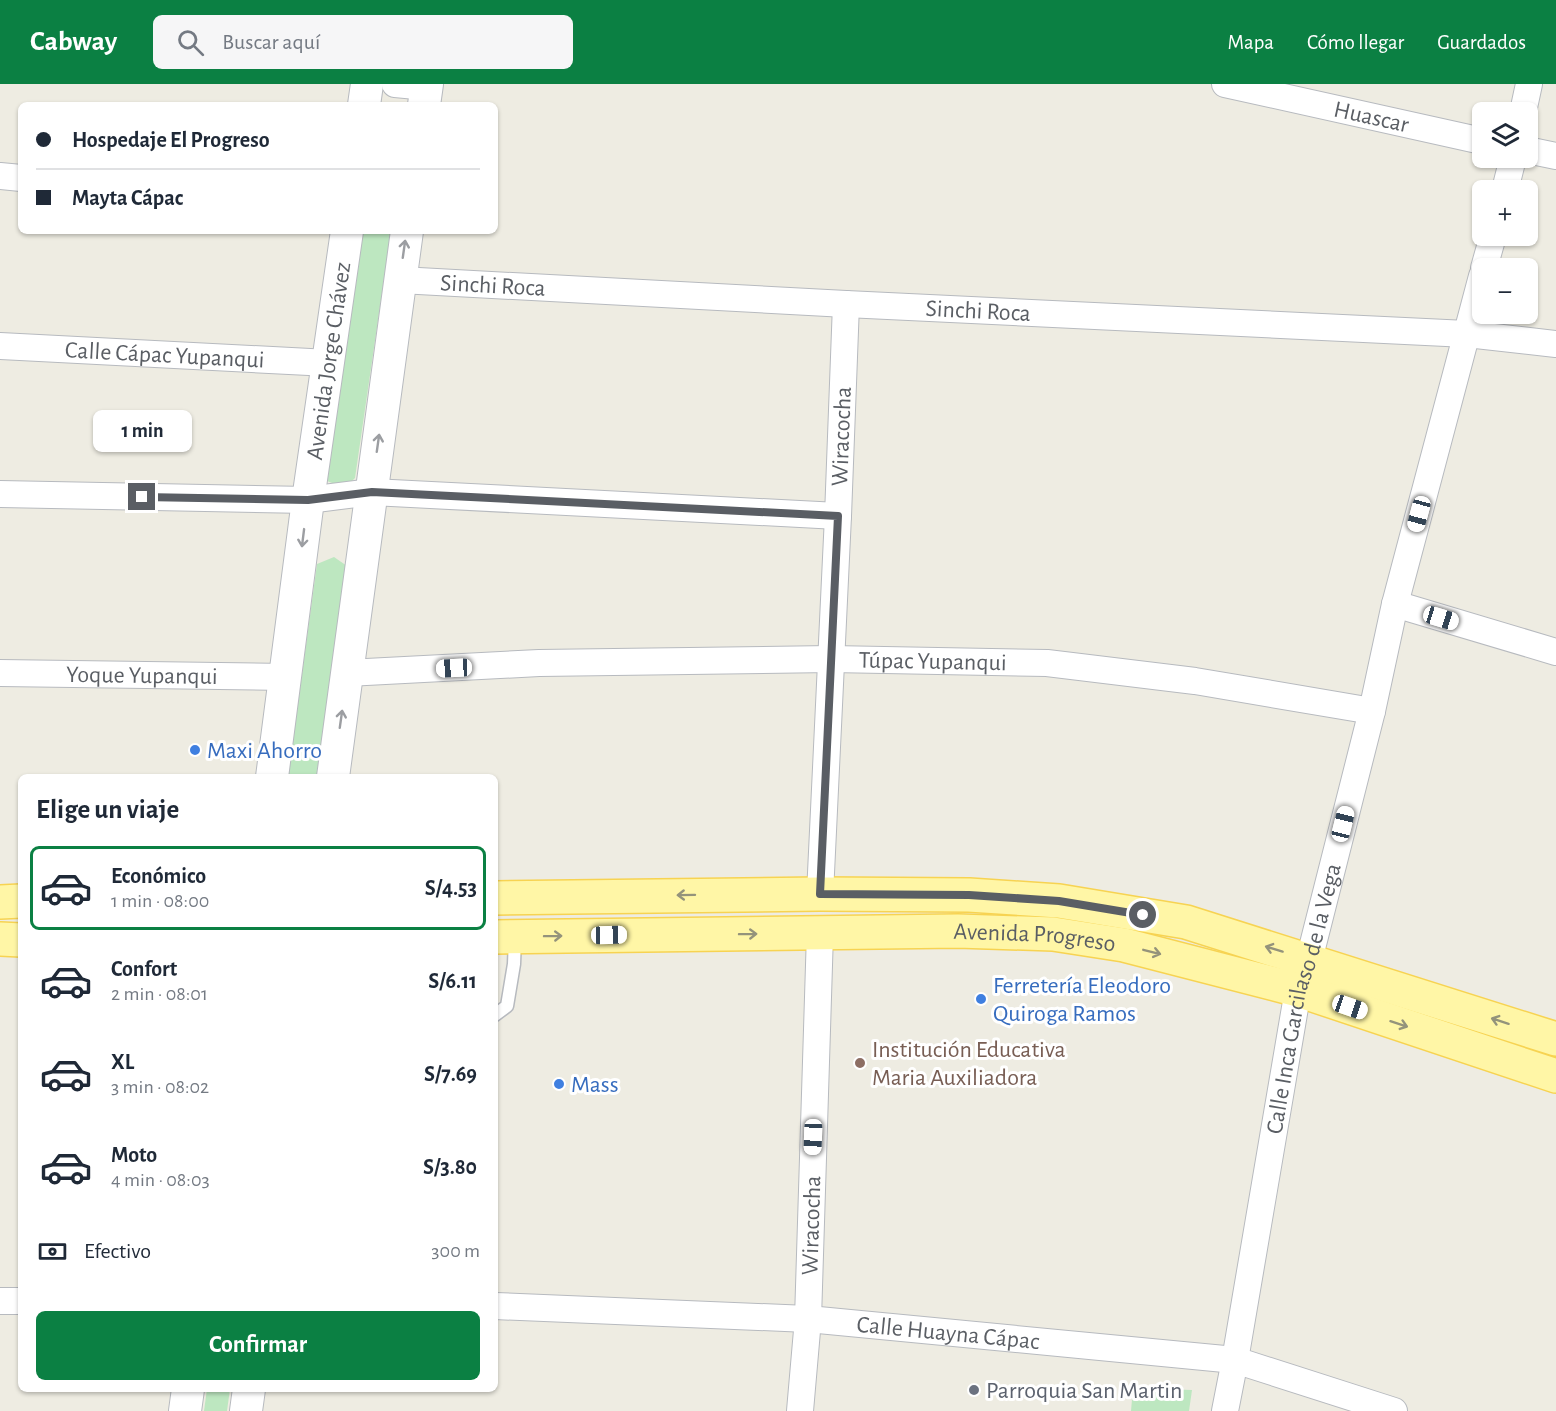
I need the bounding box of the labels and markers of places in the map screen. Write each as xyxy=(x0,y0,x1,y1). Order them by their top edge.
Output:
place label: Maxi Ahorro xyxy=(207,739,322,763)
marker: Maxi Ahorro xyxy=(188,743,202,757)
place label: Ferretería Eleodoro Quiroga Ramos xyxy=(993,974,1171,1026)
marker: Ferretería Eleodoro Quiroga Ramos xyxy=(974,992,988,1006)
place label: Institución Educativa Maria Auxiliadora xyxy=(872,1038,1066,1090)
marker: Institución Educativa Maria Auxiliadora xyxy=(853,1056,867,1070)
place label: Mass xyxy=(571,1073,619,1097)
marker: Mass xyxy=(552,1077,566,1091)
place label: Parroquia San Martin xyxy=(986,1379,1183,1403)
marker: Parroquia San Martin xyxy=(967,1383,981,1397)

